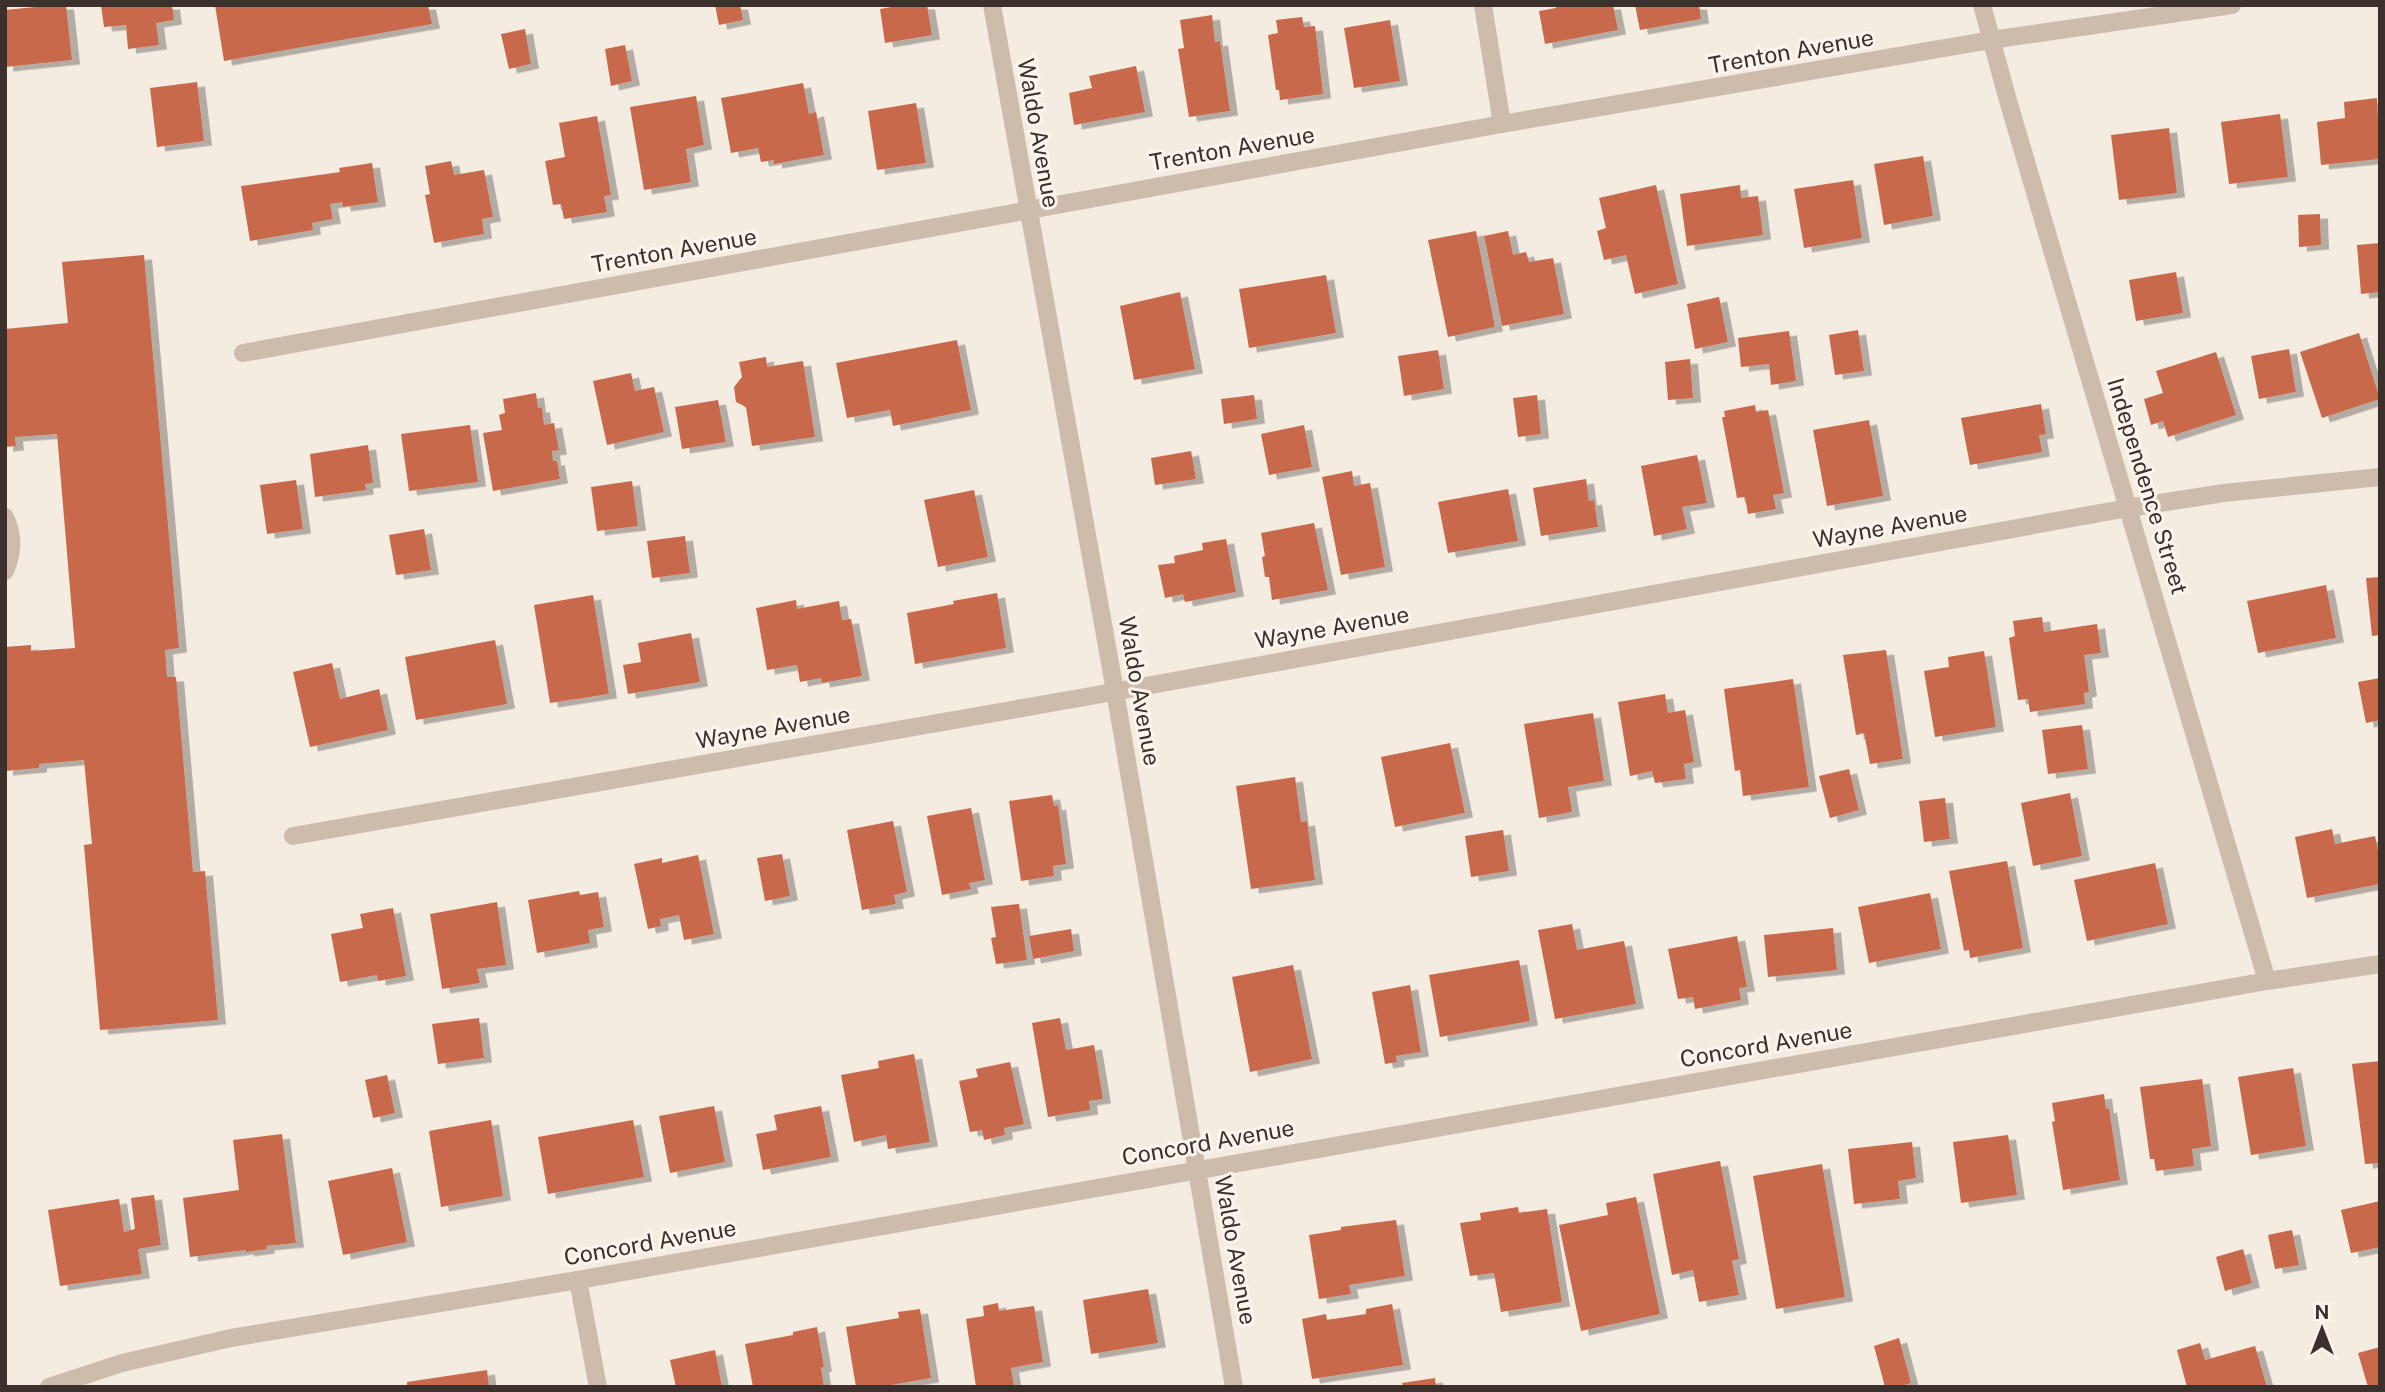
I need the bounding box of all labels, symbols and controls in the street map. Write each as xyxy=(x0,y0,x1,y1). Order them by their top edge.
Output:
street label: Trenton Avenue xyxy=(1706,23,1876,79)
street label: Waldo Avenue xyxy=(1013,56,1065,210)
street label: Trenton Avenue xyxy=(1147,120,1317,176)
street label: Trenton Avenue xyxy=(589,222,759,278)
street label: Independence Street xyxy=(2102,375,2194,597)
street label: Wayne Avenue xyxy=(1811,499,1969,553)
street label: Wayne Avenue xyxy=(1253,600,1411,654)
street label: Waldo Avenue xyxy=(1114,614,1166,768)
street label: Wayne Avenue xyxy=(694,700,852,754)
street label: Concord Avenue xyxy=(1678,1016,1854,1072)
street label: Concord Avenue xyxy=(1120,1114,1296,1170)
street label: Waldo Avenue xyxy=(1210,1173,1262,1327)
street label: Concord Avenue xyxy=(562,1214,738,1270)
north arrow xyxy=(2287,1294,2357,1364)
text: N xyxy=(2315,1301,2329,1323)

